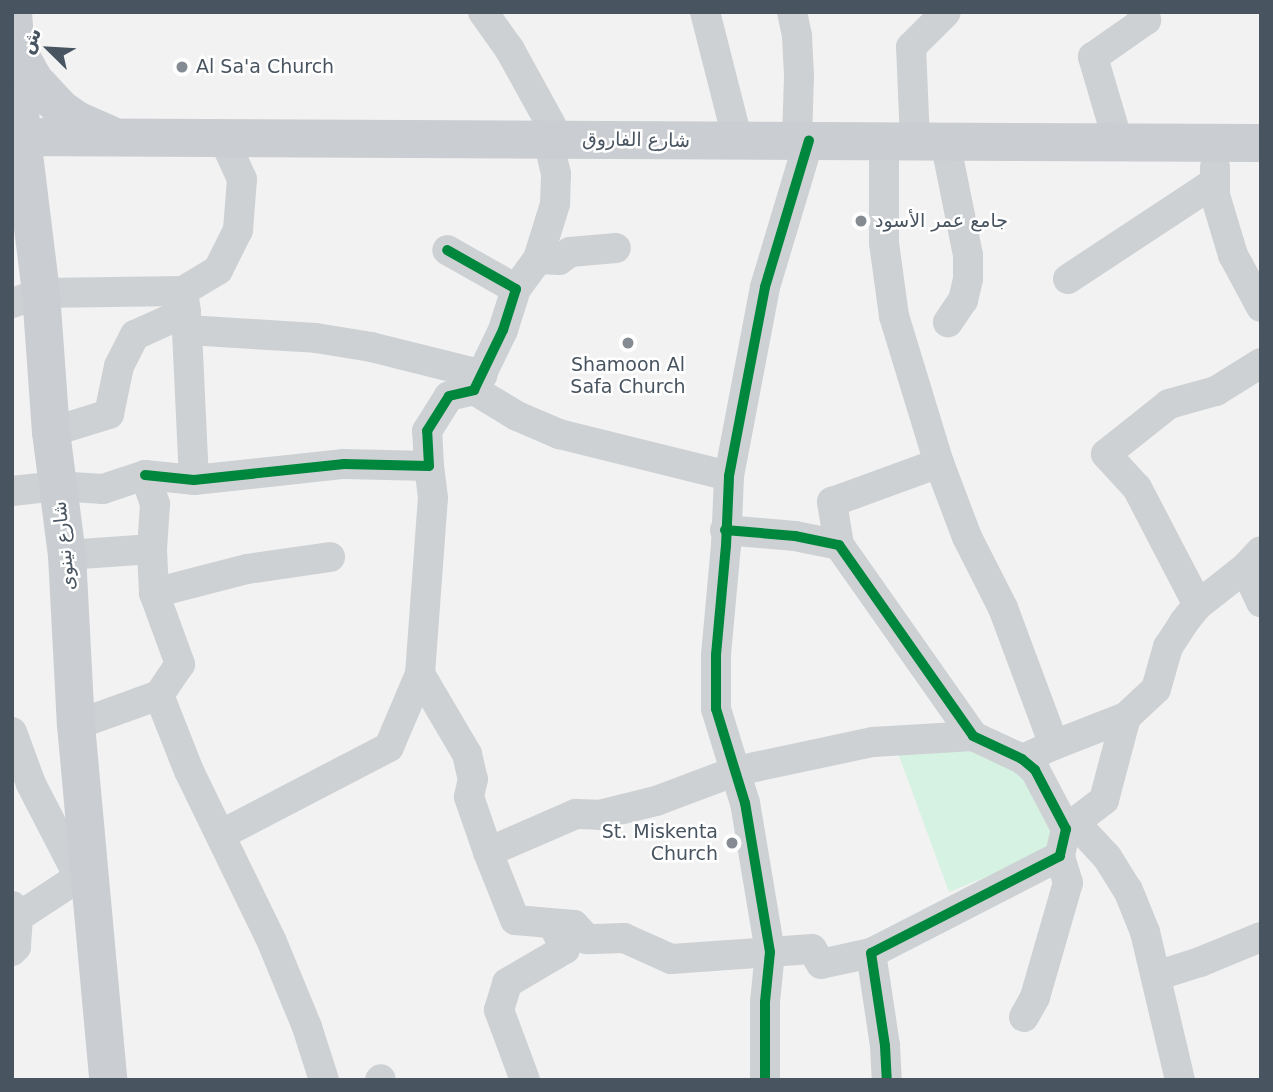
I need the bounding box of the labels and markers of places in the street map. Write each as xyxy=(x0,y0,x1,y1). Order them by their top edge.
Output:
place label: Al Sa'a Church xyxy=(196,56,334,78)
marker: Al Sa'a Church xyxy=(174,59,190,75)
place label: جامع عمر الأسود xyxy=(875,210,1008,232)
marker: جامع عمر الأسود xyxy=(853,213,869,229)
marker: Shamoon Al Safa Church xyxy=(620,335,636,351)
place label: Shamoon Al Safa Church xyxy=(570,354,686,398)
place label: St. Miskenta Church xyxy=(602,821,718,865)
marker: St. Miskenta Church xyxy=(724,835,740,851)

